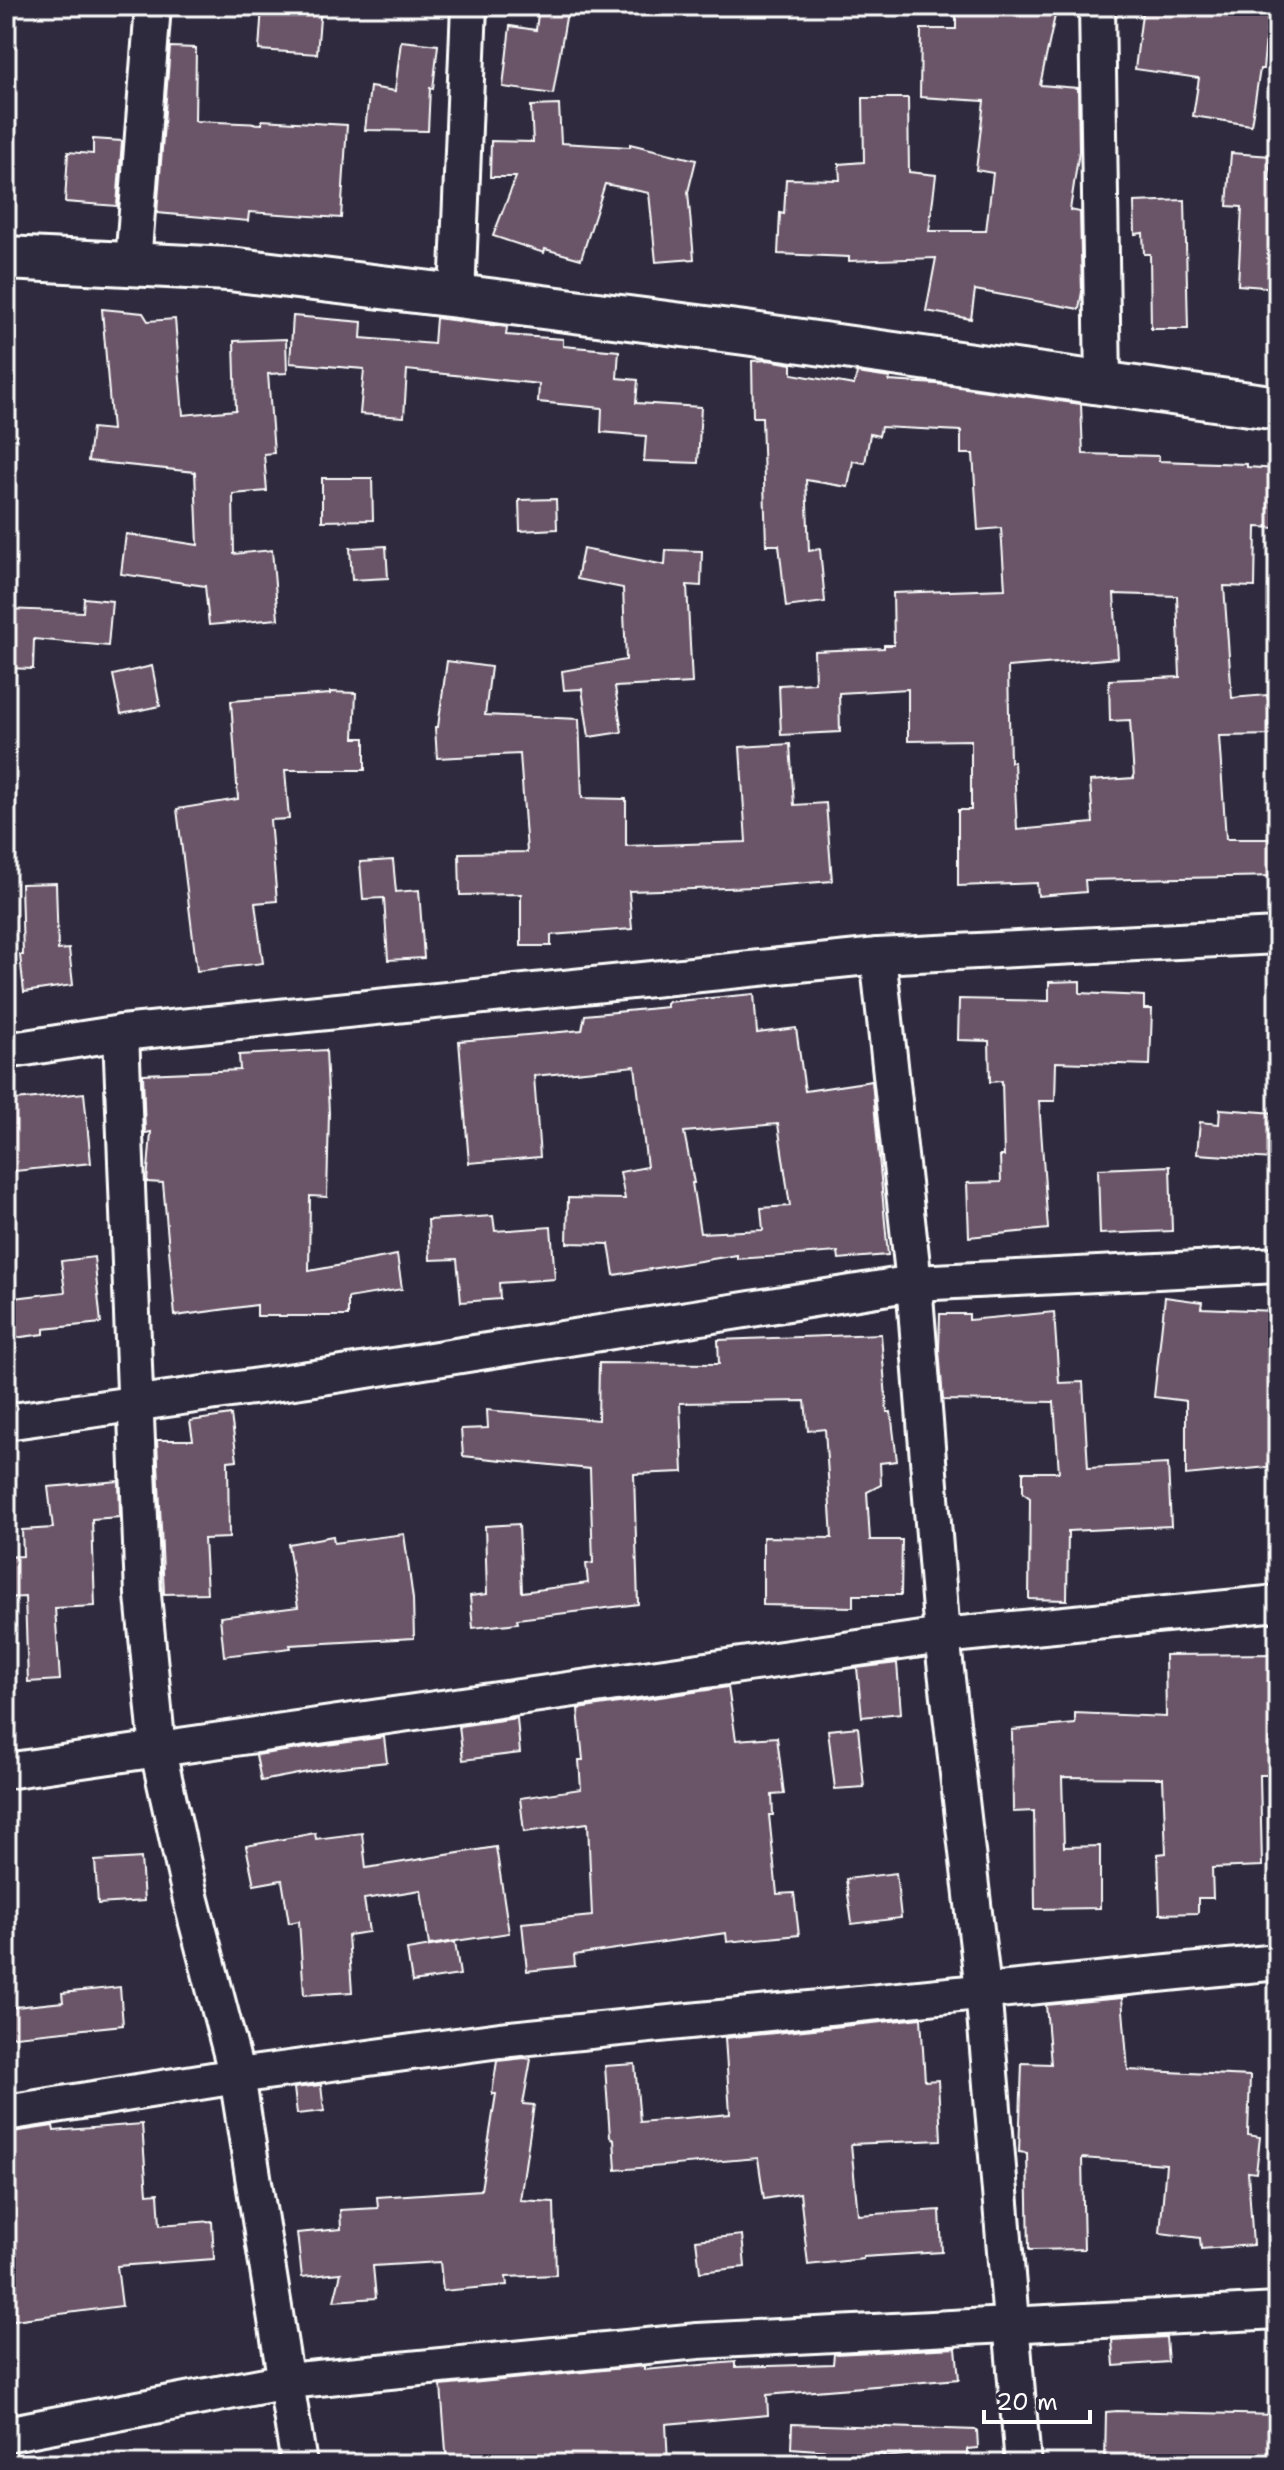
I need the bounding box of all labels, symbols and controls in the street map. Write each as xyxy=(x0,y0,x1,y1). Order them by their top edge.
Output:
scale bar xyxy=(984,2374,1090,2424)
text: 20 m xyxy=(996,2386,1058,2418)

